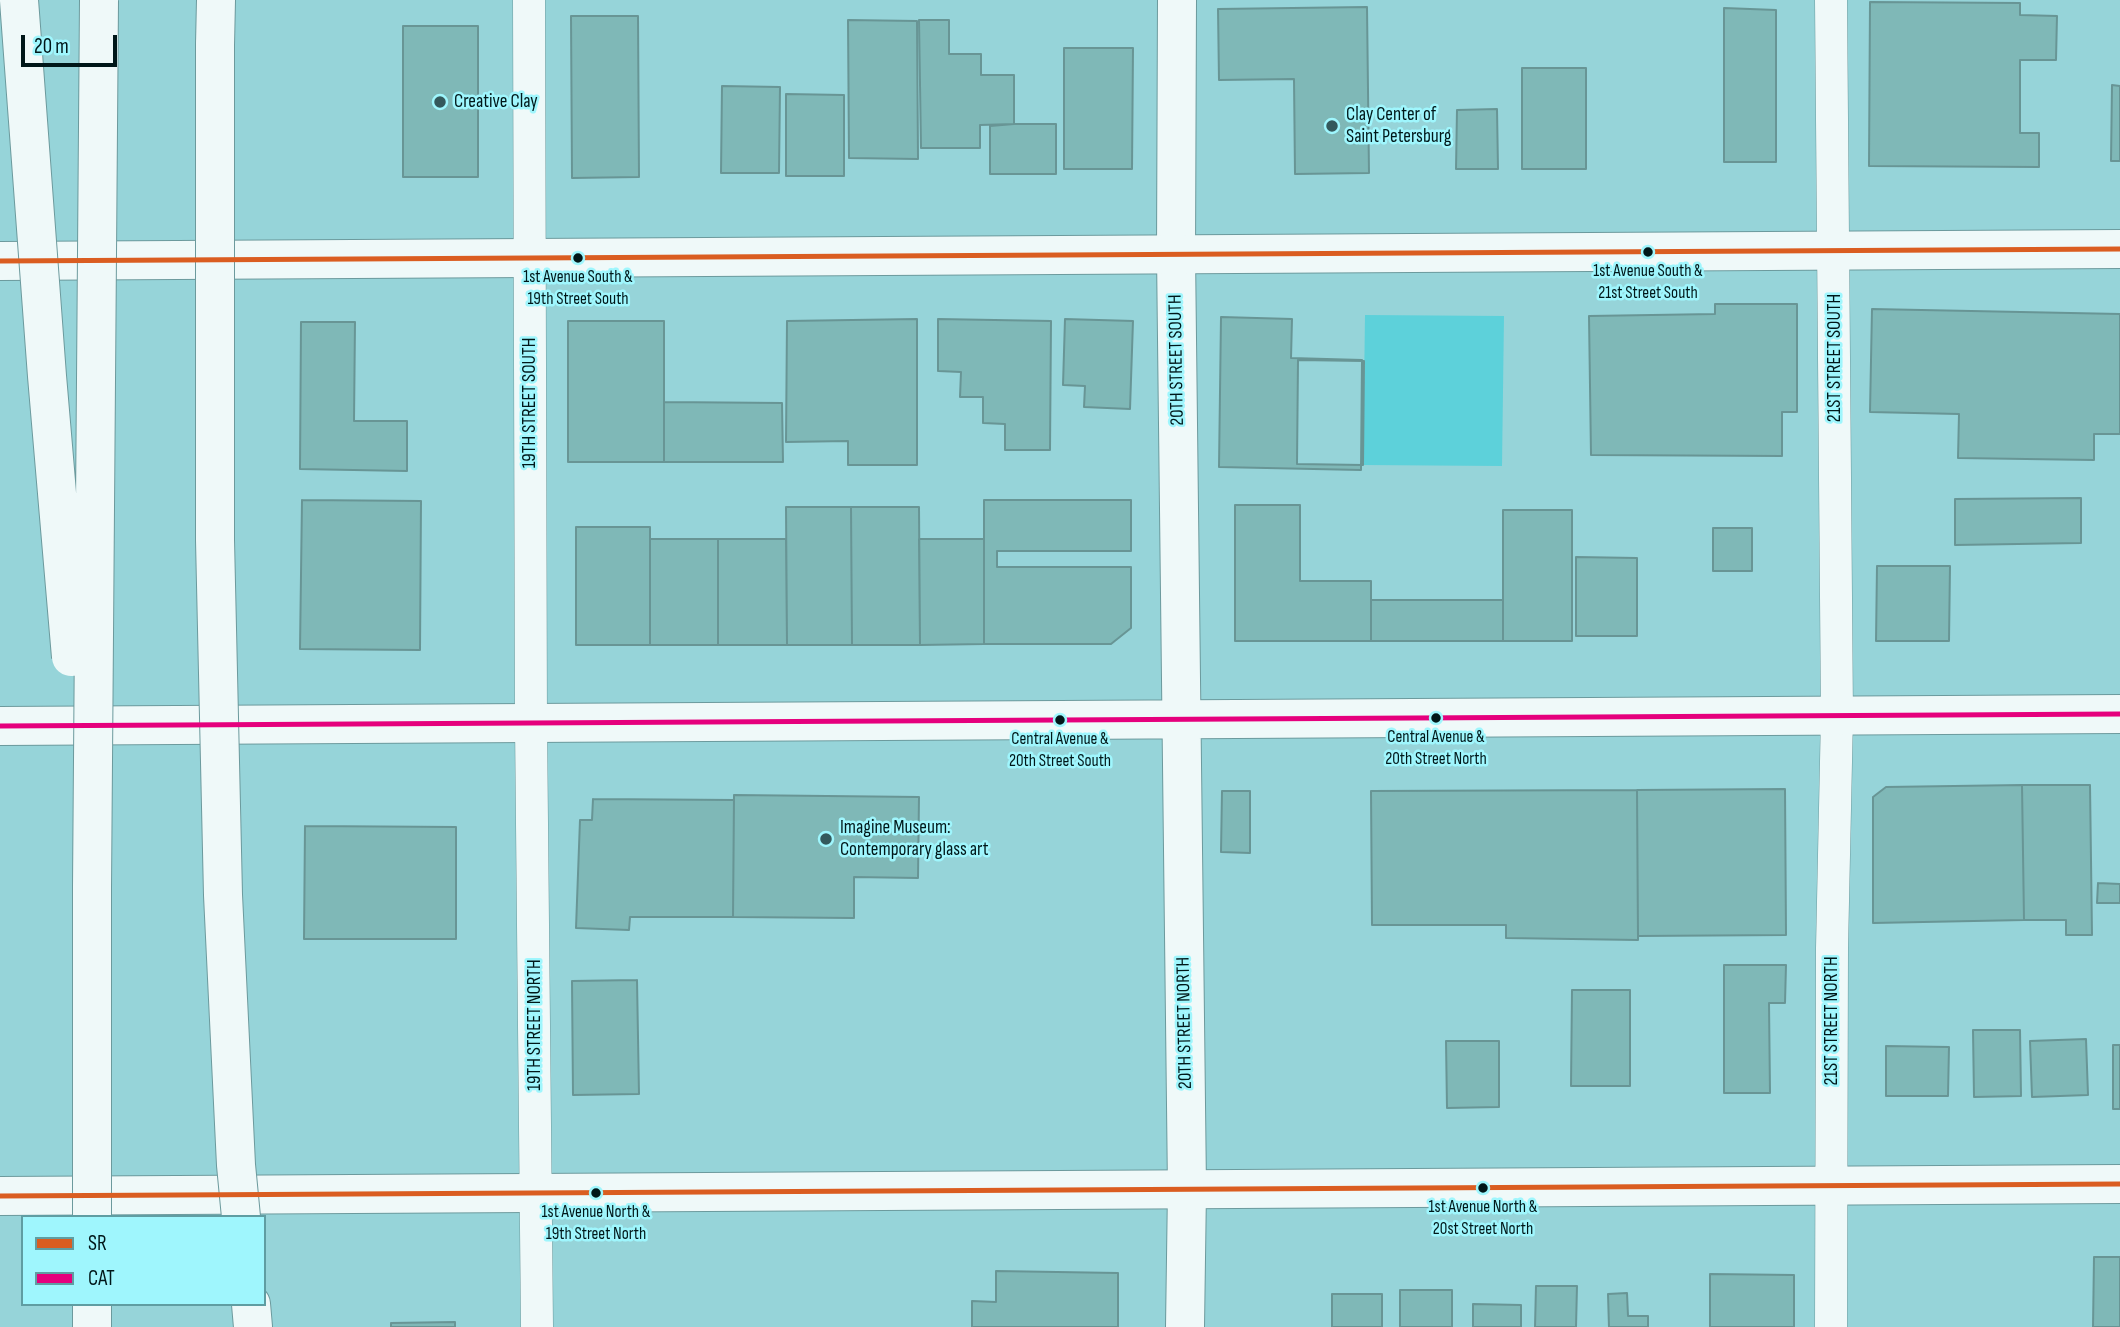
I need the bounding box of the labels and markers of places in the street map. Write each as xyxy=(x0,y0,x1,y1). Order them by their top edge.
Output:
place label: Creative Clay xyxy=(454,91,538,113)
marker: Creative Clay xyxy=(432,94,448,110)
place label: Clay Center of Saint Petersburg xyxy=(1346,104,1451,148)
marker: Clay Center of Saint Petersburg xyxy=(1324,118,1340,134)
marker: 1st Avenue South & 21st Street South xyxy=(1641,245,1655,259)
marker: 1st Avenue South & 19th Street South xyxy=(571,251,585,265)
place label: 1st Avenue South & 21st Street South xyxy=(1593,262,1703,302)
place label: 1st Avenue South & 19th Street South xyxy=(523,268,633,308)
marker: Central Avenue & 20th Street North xyxy=(1429,711,1443,725)
marker: Central Avenue & 20th Street South xyxy=(1053,713,1067,727)
place label: Central Avenue & 20th Street North xyxy=(1385,728,1487,768)
place label: Central Avenue & 20th Street South xyxy=(1009,730,1111,770)
place label: Imagine Museum: Contemporary glass art xyxy=(840,817,989,861)
marker: Imagine Museum: Contemporary glass art xyxy=(818,831,834,847)
marker: 1st Avenue North & 20st Street North xyxy=(1476,1181,1490,1195)
marker: 1st Avenue North & 19th Street North xyxy=(589,1186,603,1200)
place label: 1st Avenue North & 20st Street North xyxy=(1429,1198,1537,1238)
place label: 1st Avenue North & 19th Street North xyxy=(542,1203,650,1243)

